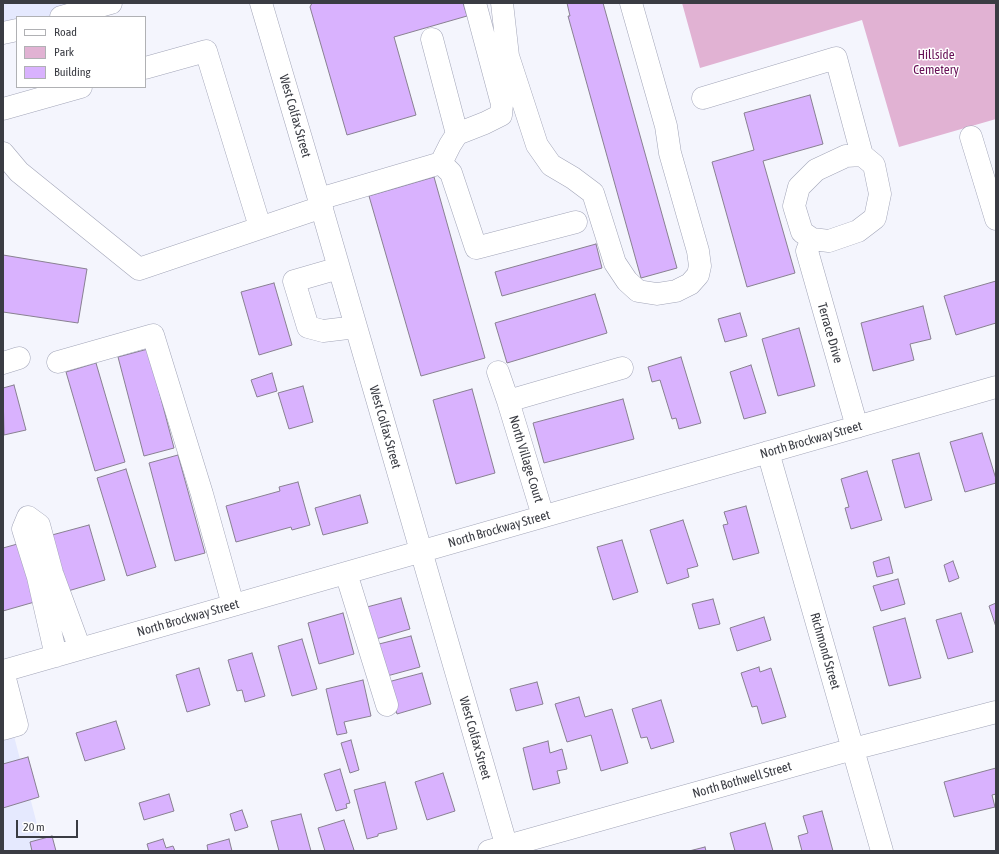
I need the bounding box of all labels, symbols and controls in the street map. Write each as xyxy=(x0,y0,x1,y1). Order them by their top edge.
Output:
legend xyxy=(16,16,146,88)
text: Road xyxy=(54,25,77,39)
text: Park xyxy=(54,45,74,59)
park label: Hillside Cemetery xyxy=(913,47,959,78)
text: Building xyxy=(54,65,91,79)
street label: West Colfax Street xyxy=(276,73,314,159)
street label: Terrace Drive xyxy=(814,301,846,365)
street label: West Colfax Street xyxy=(366,384,404,470)
street label: North Village Court xyxy=(505,414,547,504)
street label: North Brockway Street xyxy=(758,418,864,462)
street label: North Brockway Street xyxy=(446,507,552,551)
street label: North Brockway Street xyxy=(135,596,241,640)
street label: Richmond Street xyxy=(807,611,843,691)
street label: West Colfax Street xyxy=(456,695,494,781)
street label: North Bothwell Street xyxy=(691,758,793,802)
scale bar xyxy=(18,812,80,838)
text: 20 m xyxy=(23,820,45,834)

